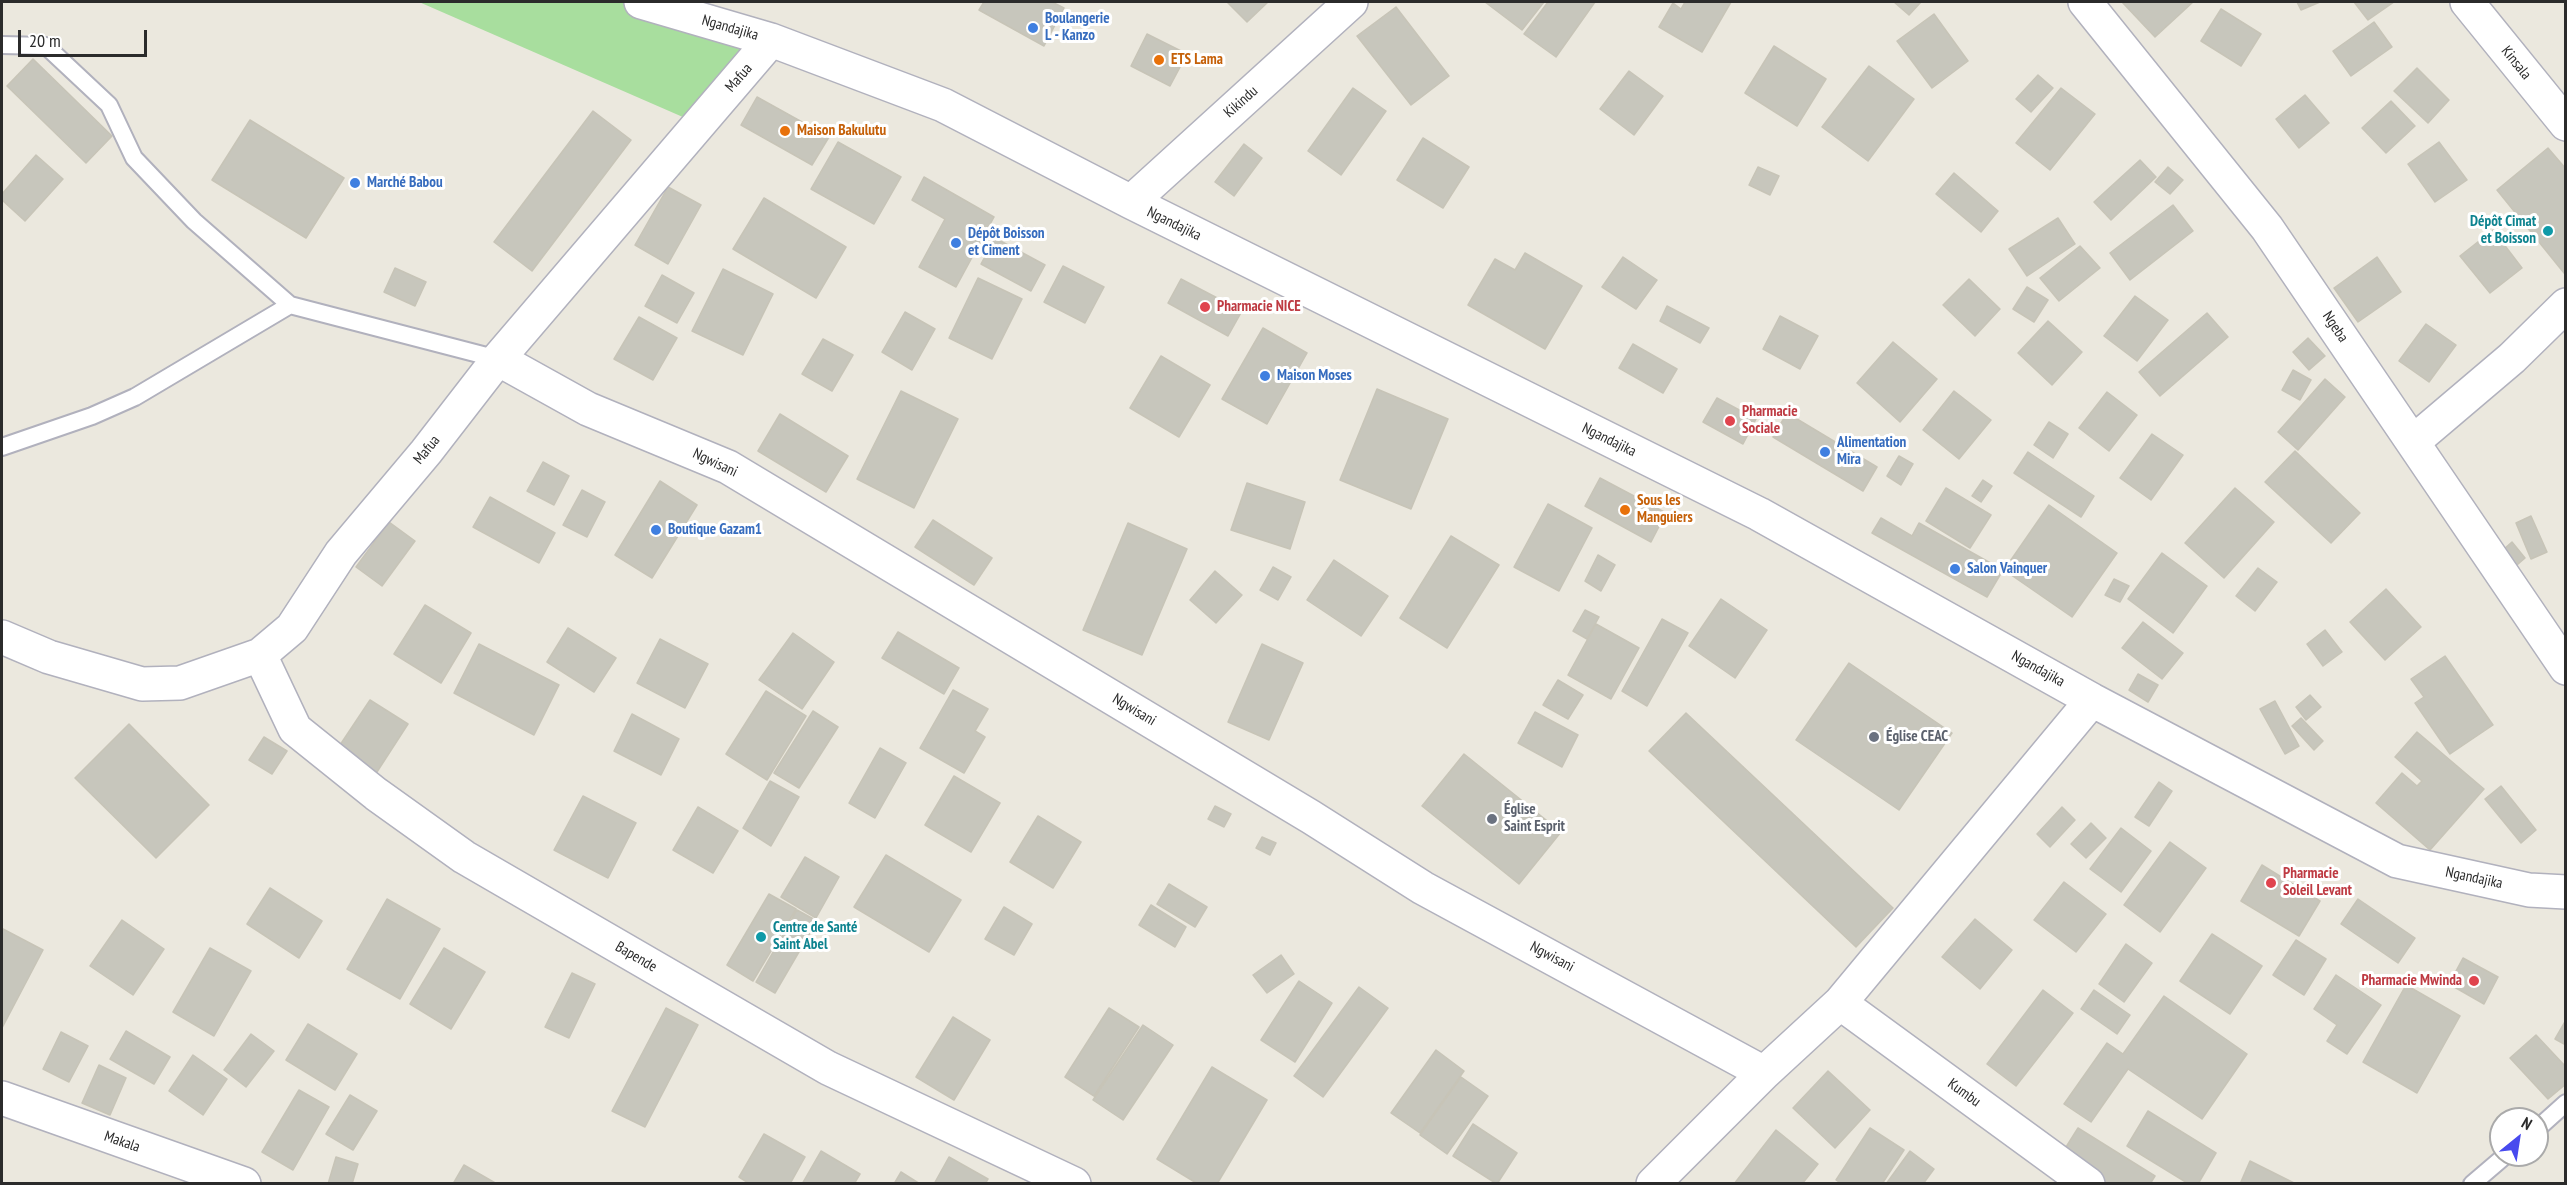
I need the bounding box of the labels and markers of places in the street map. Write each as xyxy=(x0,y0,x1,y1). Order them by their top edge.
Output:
place label: Boulangerie L - Kanzo xyxy=(1045,10,1110,45)
marker: Boulangerie L - Kanzo xyxy=(1026,21,1040,35)
place label: ETS Lama xyxy=(1171,51,1223,69)
marker: ETS Lama xyxy=(1152,53,1166,67)
place label: Maison Bakulutu xyxy=(797,122,886,140)
marker: Maison Bakulutu xyxy=(778,124,792,138)
place label: Marché Babou xyxy=(367,174,443,192)
marker: Marché Babou xyxy=(348,176,362,190)
place label: Dépôt Cimat et Boisson xyxy=(2470,213,2536,248)
marker: Dépôt Cimat et Boisson xyxy=(2541,224,2555,238)
place label: Dépôt Boisson et Ciment xyxy=(968,225,1045,260)
marker: Dépôt Boisson et Ciment xyxy=(949,236,963,250)
place label: Pharmacie NICE xyxy=(1217,298,1301,316)
marker: Pharmacie NICE xyxy=(1198,300,1212,314)
place label: Maison Moses xyxy=(1277,367,1352,385)
marker: Maison Moses xyxy=(1258,369,1272,383)
place label: Pharmacie Sociale xyxy=(1742,403,1798,438)
marker: Pharmacie Sociale xyxy=(1723,414,1737,428)
place label: Alimentation Mira xyxy=(1837,434,1906,469)
marker: Alimentation Mira xyxy=(1818,445,1832,459)
place label: Sous les Manguiers xyxy=(1637,492,1693,527)
marker: Sous les Manguiers xyxy=(1618,503,1632,517)
place label: Boutique Gazam1 xyxy=(668,521,762,539)
marker: Boutique Gazam1 xyxy=(649,523,663,537)
place label: Salon Vainquer xyxy=(1967,560,2047,578)
marker: Salon Vainquer xyxy=(1948,562,1962,576)
place label: Église CEAC xyxy=(1886,728,1948,746)
marker: Église CEAC xyxy=(1867,730,1881,744)
place label: Église Saint Esprit xyxy=(1504,801,1565,836)
marker: Église Saint Esprit xyxy=(1485,812,1499,826)
place label: Pharmacie Soleil Levant xyxy=(2283,865,2352,900)
marker: Pharmacie Soleil Levant xyxy=(2264,876,2278,890)
place label: Centre de Santé Saint Abel xyxy=(773,919,857,954)
marker: Centre de Santé Saint Abel xyxy=(754,930,768,944)
place label: Pharmacie Mwinda xyxy=(2361,972,2462,990)
marker: Pharmacie Mwinda xyxy=(2467,974,2481,988)

